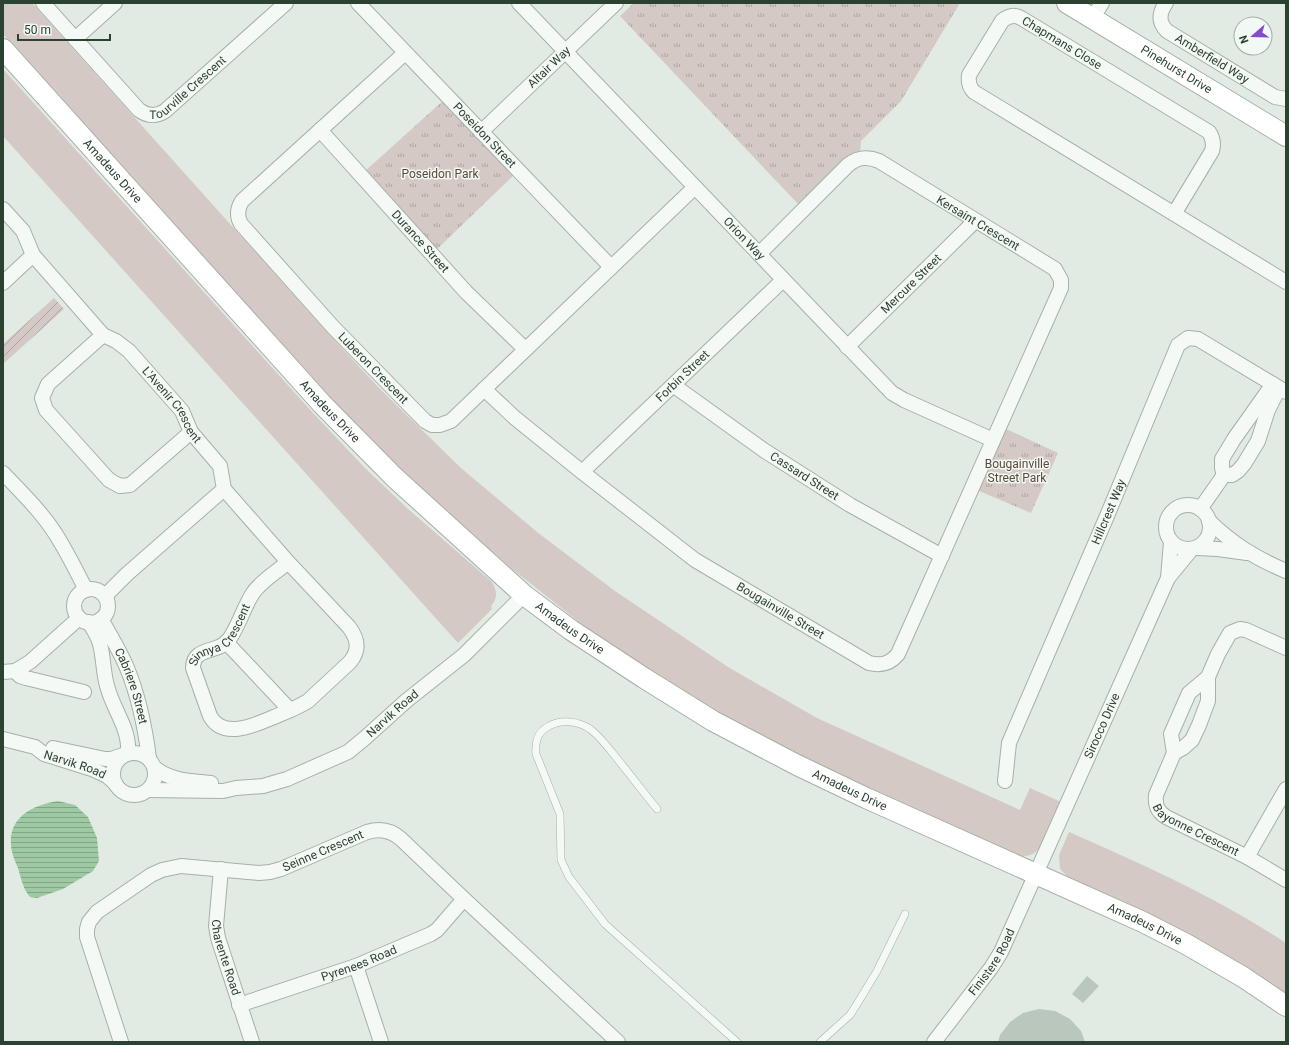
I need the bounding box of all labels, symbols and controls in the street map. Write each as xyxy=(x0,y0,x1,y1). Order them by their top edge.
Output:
street label: Chapmans Close xyxy=(1020,14,1104,72)
scale bar xyxy=(18,16,110,42)
north arrow xyxy=(1233,16,1273,56)
text: 50 m xyxy=(24,23,51,37)
street label: Amberfield Way xyxy=(1173,31,1252,87)
text: N xyxy=(1237,33,1252,45)
street label: Pinehurst Drive xyxy=(1138,42,1215,96)
street label: Altair Way xyxy=(525,43,573,91)
street label: Tourville Crescent xyxy=(149,53,229,122)
street label: Poseidon Street xyxy=(450,100,519,171)
street label: Amadeus Drive xyxy=(80,136,145,206)
park label: Poseidon Park xyxy=(401,167,480,181)
street label: Kersaint Crescent xyxy=(934,193,1022,253)
street label: Durance Street xyxy=(389,207,452,275)
street label: Orion Way xyxy=(720,214,768,263)
street label: Mercure Street xyxy=(878,251,944,316)
street label: Luberon Crescent xyxy=(335,330,411,407)
street label: Forbin Street xyxy=(653,347,712,405)
street label: L'Avenir Crescent xyxy=(139,364,204,446)
street label: Amadeus Drive xyxy=(297,377,363,445)
street label: Cassard Street xyxy=(767,449,842,503)
park label: Bougainville Street Park xyxy=(985,457,1049,485)
street label: Hillcrest Way xyxy=(1089,477,1129,547)
street label: Bougainville Street xyxy=(734,579,827,642)
street label: Amadeus Drive xyxy=(533,599,607,657)
street label: Sinnya Crescent xyxy=(186,601,253,667)
street label: Cabriere Street xyxy=(112,646,150,725)
street label: Narvik Road xyxy=(364,687,421,740)
street label: Sirocco Drive xyxy=(1081,691,1123,761)
street label: Narvik Road xyxy=(42,747,108,782)
street label: Amadeus Drive xyxy=(810,766,889,814)
street label: Bayonne Crescent xyxy=(1150,802,1241,859)
street label: Seinne Crescent xyxy=(281,827,366,874)
street label: Amadeus Drive xyxy=(1106,900,1184,948)
street label: Charente Road xyxy=(209,919,243,997)
street label: Finistere Road xyxy=(966,926,1018,998)
street label: Pyrenees Road xyxy=(319,942,399,984)

